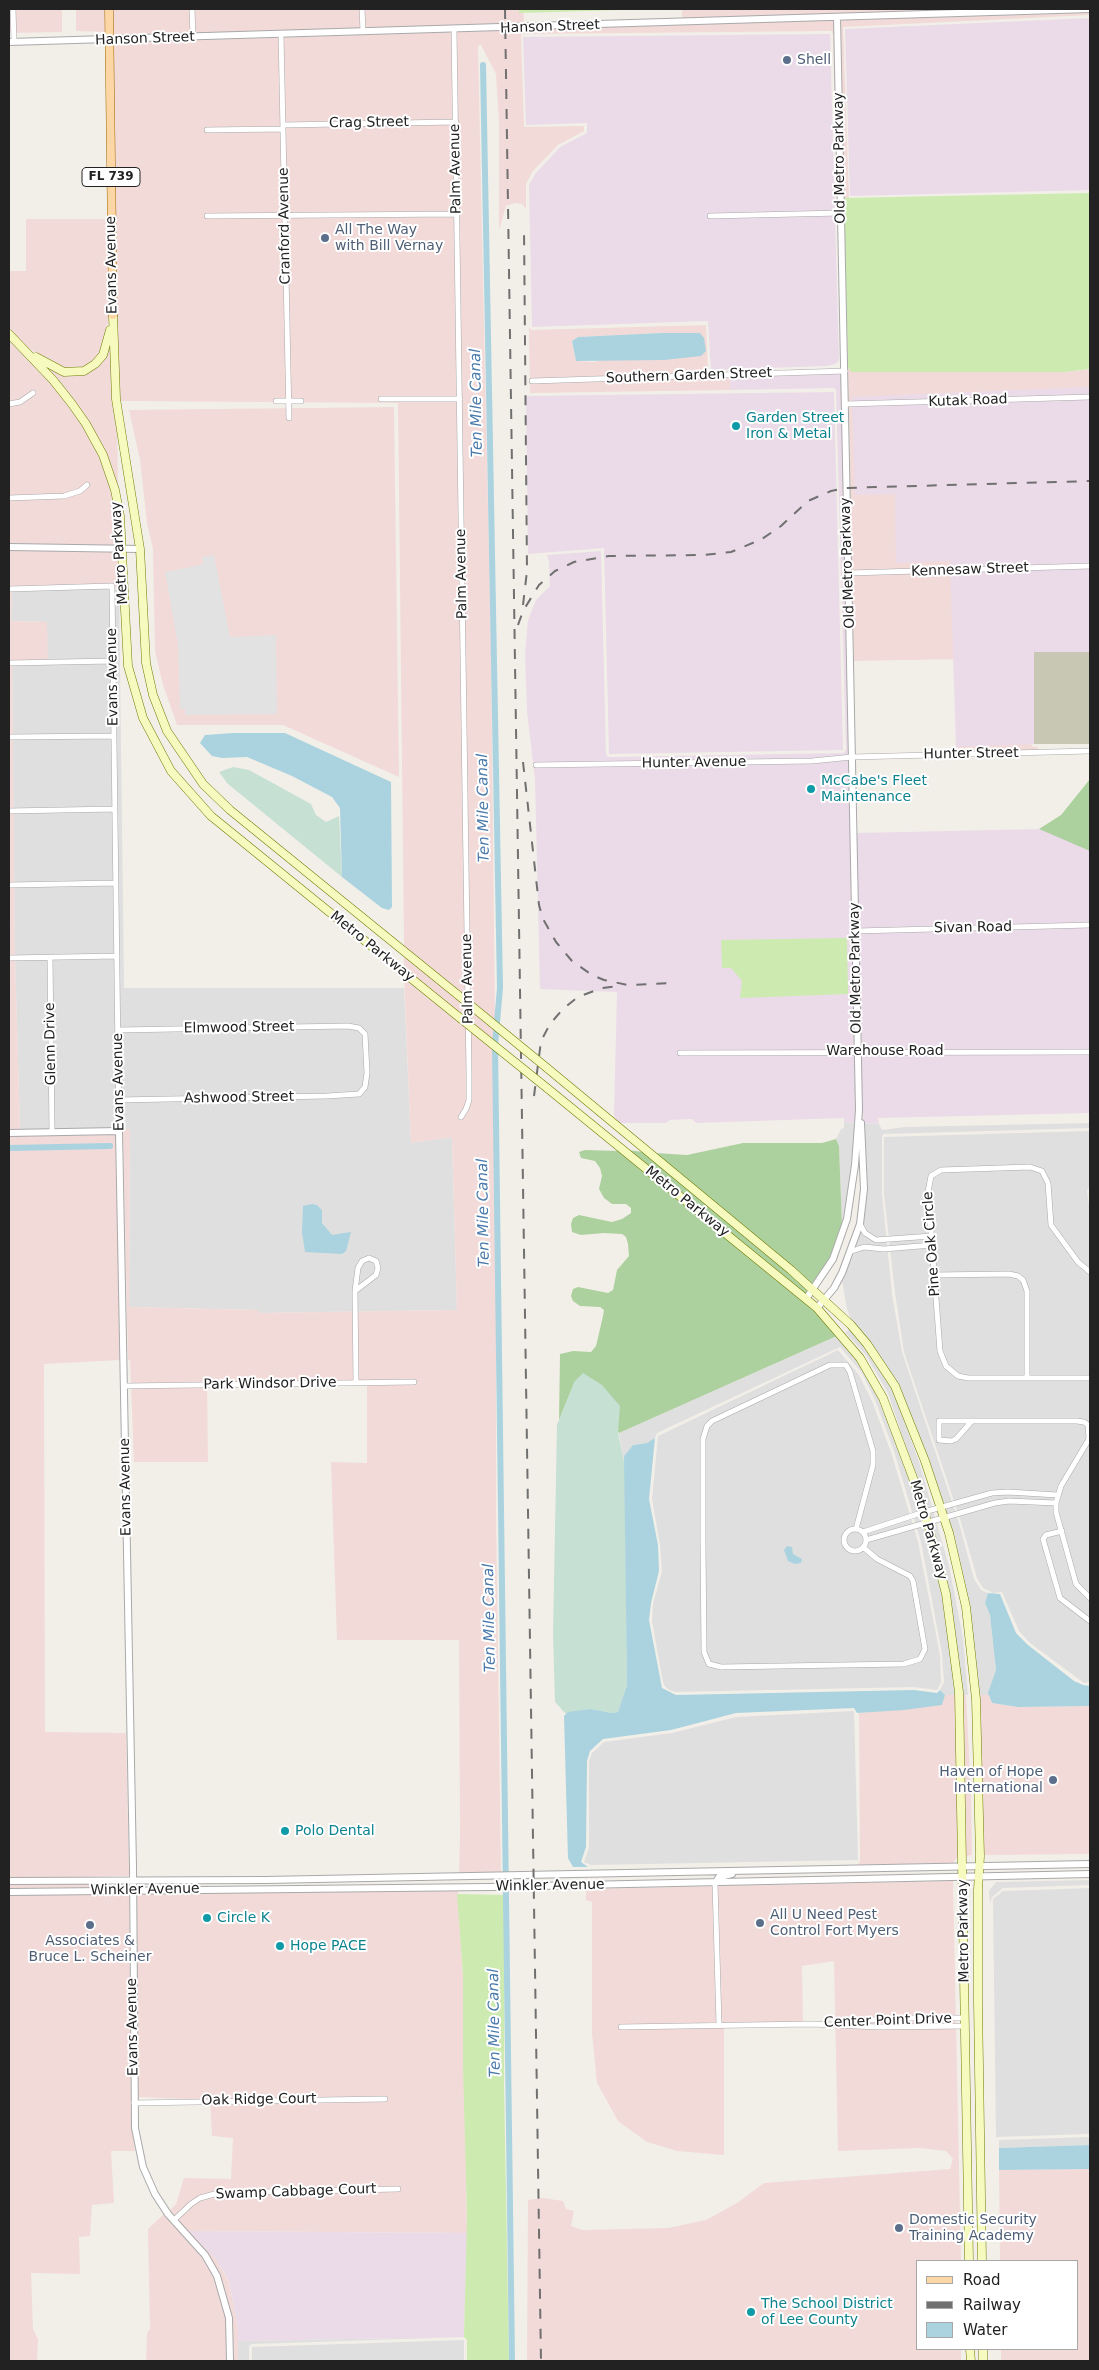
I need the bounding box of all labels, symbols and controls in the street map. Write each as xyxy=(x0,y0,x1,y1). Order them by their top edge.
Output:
street label: Hanson Street xyxy=(500,17,600,37)
street label: Hanson Street xyxy=(95,29,195,49)
place label: Shell xyxy=(797,52,831,68)
marker: Shell xyxy=(781,54,793,66)
street label: Old Metro Parkway xyxy=(830,92,850,224)
street label: Crag Street xyxy=(329,114,409,132)
street label: Palm Avenue xyxy=(447,124,465,214)
street label: Cranford Avenue xyxy=(276,167,294,285)
road number: FL 739 xyxy=(82,168,140,186)
street label: Evans Avenue xyxy=(103,216,121,314)
place label: All The Way with Bill Vernay xyxy=(335,222,443,254)
marker: All The Way with Bill Vernay xyxy=(319,232,331,244)
water label: Ten Mile Canal xyxy=(467,349,487,457)
street label: Southern Garden Street xyxy=(606,365,772,387)
street label: Kutak Road xyxy=(928,391,1008,411)
place label: Garden Street Iron & Metal xyxy=(746,410,844,442)
marker: Garden Street Iron & Metal xyxy=(730,420,742,432)
street label: Old Metro Parkway xyxy=(837,497,859,629)
street label: Metro Parkway xyxy=(108,501,132,605)
street label: Palm Avenue xyxy=(453,529,471,619)
street label: Kennesaw Street xyxy=(911,560,1029,580)
street label: Evans Avenue xyxy=(104,628,122,726)
street label: Hunter Street xyxy=(923,745,1019,763)
water label: Ten Mile Canal xyxy=(474,754,494,862)
street label: Hunter Avenue xyxy=(642,754,746,772)
place label: McCabe's Fleet Maintenance xyxy=(821,773,927,806)
marker: McCabe's Fleet Maintenance xyxy=(805,783,817,795)
street label: Old Metro Parkway xyxy=(846,902,866,1034)
street label: Metro Parkway xyxy=(327,908,417,986)
street label: Sivan Road xyxy=(934,919,1012,937)
street label: Palm Avenue xyxy=(459,934,477,1024)
street label: Glenn Drive xyxy=(42,1002,60,1086)
street label: Elmwood Street xyxy=(183,1019,295,1037)
street label: Evans Avenue xyxy=(110,1033,128,1131)
street label: Warehouse Road xyxy=(826,1043,944,1059)
street label: Ashwood Street xyxy=(184,1089,294,1107)
water label: Ten Mile Canal xyxy=(474,1159,494,1267)
street label: Metro Parkway xyxy=(642,1163,732,1241)
street label: Pine Oak Circle xyxy=(920,1191,944,1297)
street label: Park Windsor Drive xyxy=(203,1374,337,1394)
street label: Evans Avenue xyxy=(117,1438,135,1536)
street label: Metro Parkway xyxy=(906,1478,950,1582)
water label: Ten Mile Canal xyxy=(480,1564,500,1672)
place label: Haven of Hope International xyxy=(939,1764,1043,1796)
marker: Haven of Hope International xyxy=(1047,1774,1059,1786)
place label: Polo Dental xyxy=(295,1823,375,1839)
marker: Polo Dental xyxy=(279,1825,291,1837)
street label: Winkler Avenue xyxy=(495,1877,605,1895)
street label: Metro Parkway xyxy=(955,1879,973,1983)
street label: Winkler Avenue xyxy=(90,1881,200,1899)
place label: All U Need Pest Control Fort Myers xyxy=(770,1907,899,1940)
place label: Circle K xyxy=(217,1910,270,1926)
marker: Circle K xyxy=(201,1912,213,1924)
marker: All U Need Pest Control Fort Myers xyxy=(754,1917,766,1929)
marker: Associates & Bruce L. Scheiner xyxy=(84,1919,96,1931)
place label: Associates & Bruce L. Scheiner xyxy=(29,1933,151,1965)
place label: Hope PACE xyxy=(290,1938,367,1954)
marker: Hope PACE xyxy=(274,1940,286,1952)
water label: Ten Mile Canal xyxy=(485,1969,505,2077)
street label: Evans Avenue xyxy=(124,1978,142,2076)
street label: Center Point Drive xyxy=(824,2010,952,2032)
street label: Oak Ridge Court xyxy=(201,2091,317,2109)
street label: Swamp Cabbage Court xyxy=(215,2181,377,2203)
place label: Domestic Security Training Academy xyxy=(909,2212,1037,2244)
marker: Domestic Security Training Academy xyxy=(893,2222,905,2234)
legend xyxy=(916,2260,1079,2350)
text: Road xyxy=(963,2271,1001,2289)
place label: The School District of Lee County xyxy=(761,2296,893,2328)
text: Railway xyxy=(963,2296,1021,2314)
marker: The School District of Lee County xyxy=(745,2306,757,2318)
text: Water xyxy=(963,2321,1007,2339)

